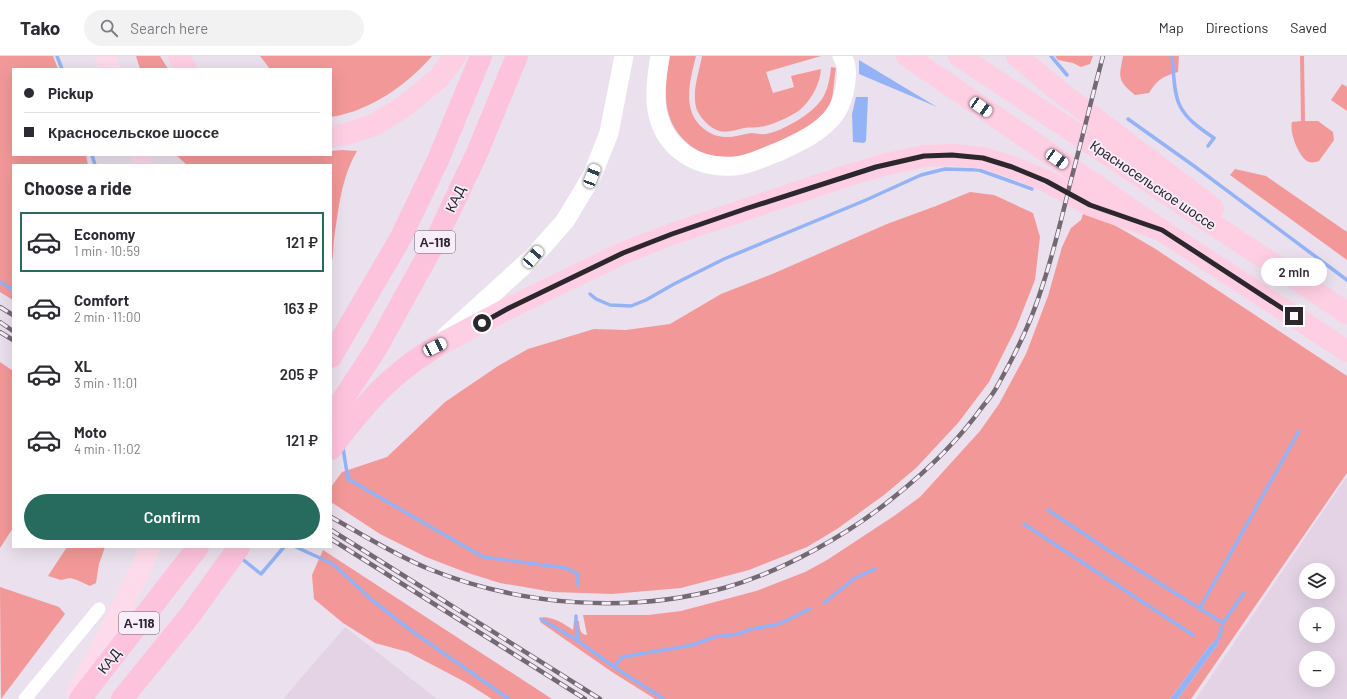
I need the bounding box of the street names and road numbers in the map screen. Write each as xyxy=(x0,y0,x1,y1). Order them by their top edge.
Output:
street label: Красносельское шоссе xyxy=(1087,136,1220,233)
street label: КАД xyxy=(441,182,468,215)
road number: А-118 xyxy=(415,231,455,253)
road number: А-118 xyxy=(119,612,159,634)
street label: КАД xyxy=(93,644,124,677)

